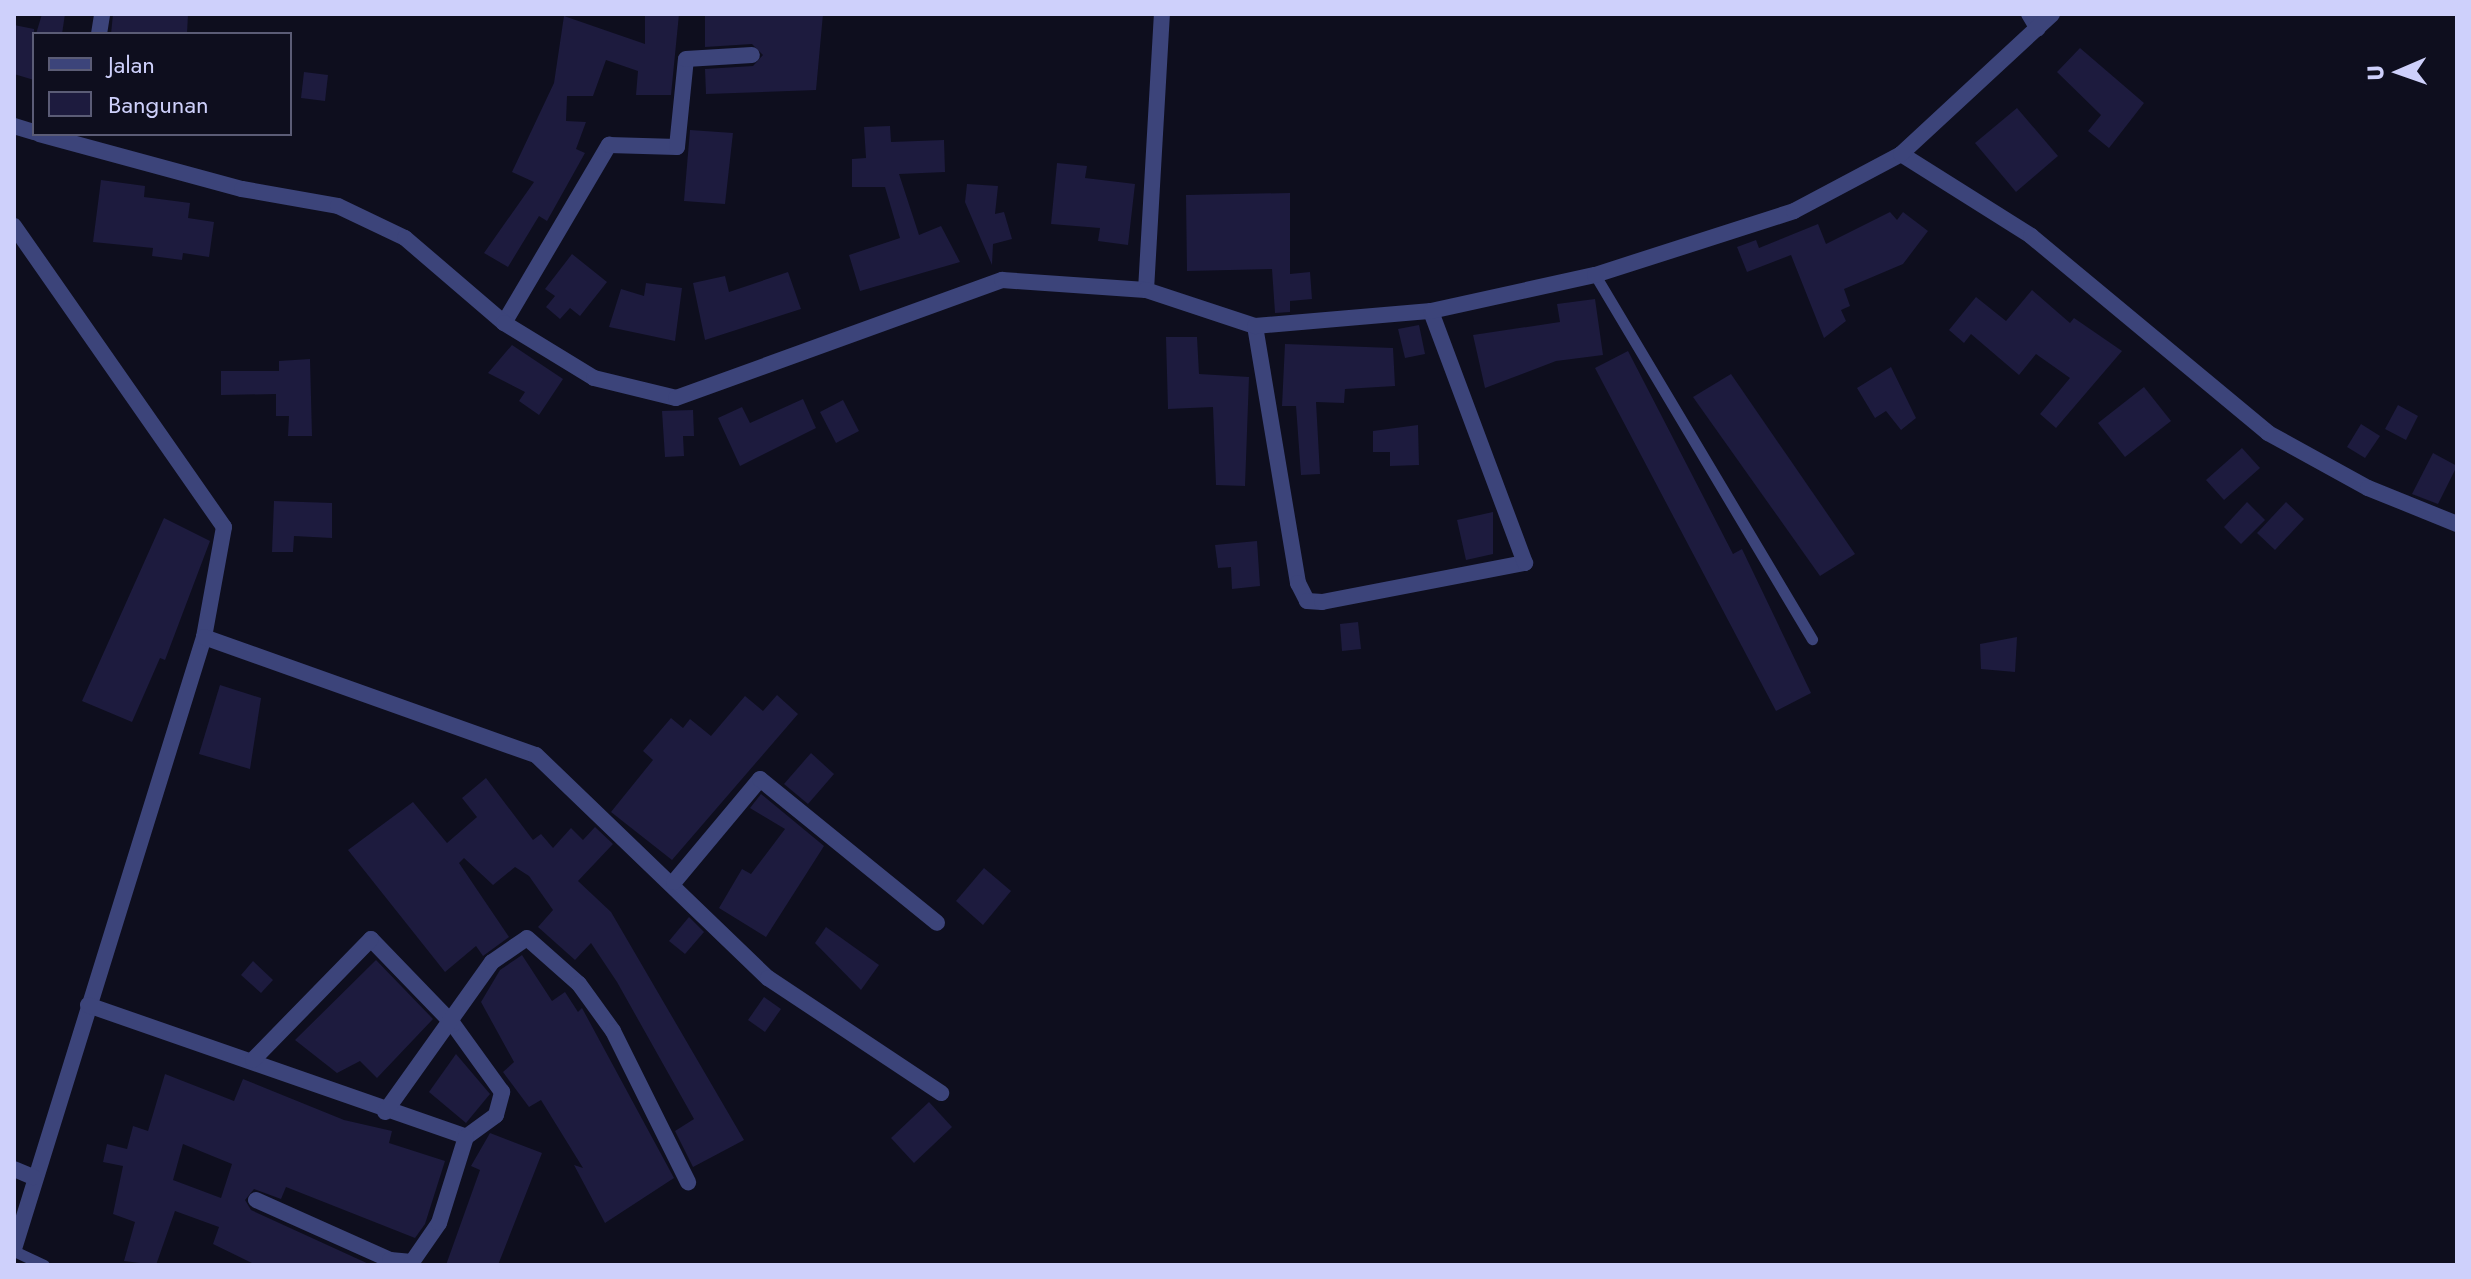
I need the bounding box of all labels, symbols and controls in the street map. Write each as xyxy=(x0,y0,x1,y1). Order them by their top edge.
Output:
legend xyxy=(32,32,292,136)
north arrow xyxy=(2359,32,2439,112)
text: Jalan xyxy=(108,47,155,82)
text: U xyxy=(2359,65,2391,81)
text: Bangunan xyxy=(108,87,209,122)

